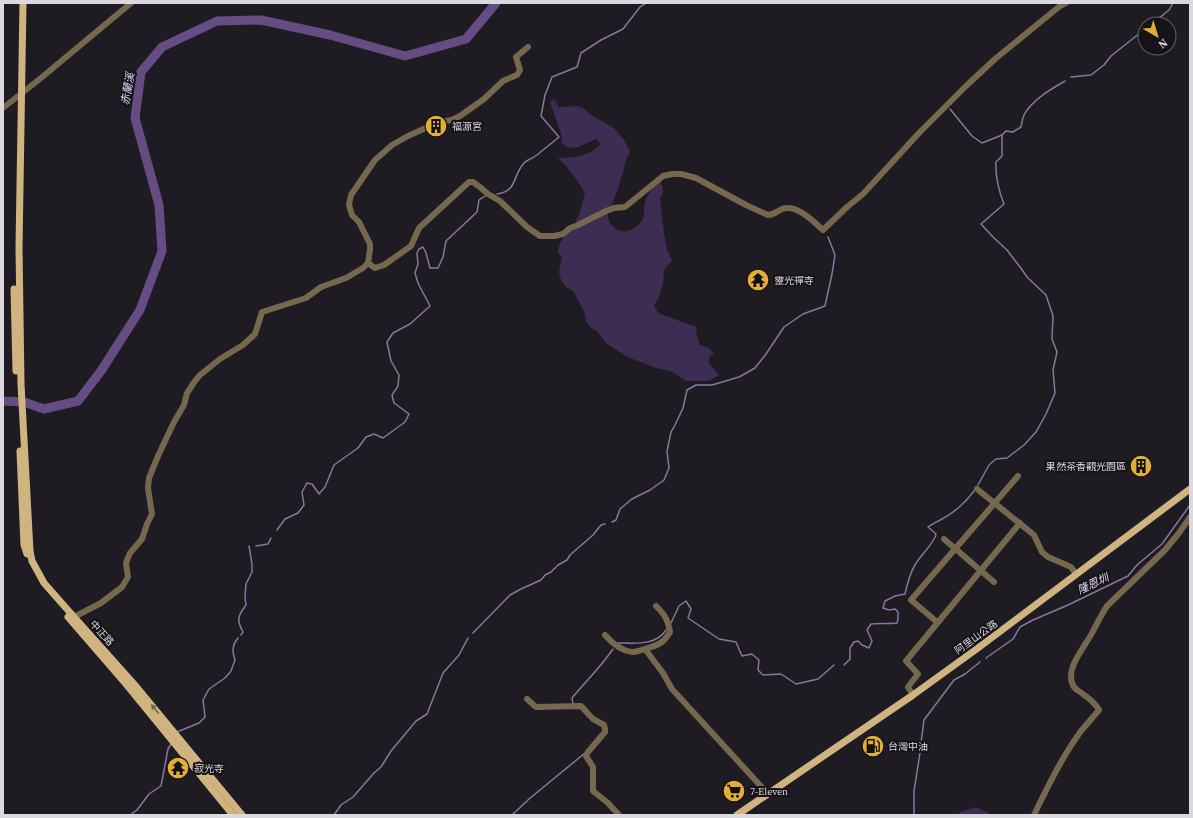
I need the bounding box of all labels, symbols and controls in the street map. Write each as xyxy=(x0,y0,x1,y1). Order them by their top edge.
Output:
north arrow xyxy=(1137,16,1177,56)
text: N xyxy=(1155,35,1171,52)
water label: 赤蘭溪 xyxy=(118,69,139,107)
building icon: 福源宮 xyxy=(423,113,449,139)
place label: 福源宮 xyxy=(452,120,482,133)
temple icon: 靈光禪寺 xyxy=(745,267,771,293)
place label: 靈光禪寺 xyxy=(774,274,814,287)
building icon: 果然茶香觀光園區 xyxy=(1128,453,1154,479)
place label: 果然茶香觀光園區 xyxy=(1045,460,1126,473)
water label: 隆恩圳 xyxy=(1075,569,1113,598)
street label: 阿里山公路 xyxy=(952,617,1000,657)
street label: 中正路 xyxy=(87,618,117,648)
one-way arrow xyxy=(150,703,159,714)
fuel station icon: 台灣中油 xyxy=(860,733,886,759)
place label: 台灣中油 xyxy=(888,740,928,753)
temple icon: 寂光寺 xyxy=(165,755,191,781)
place label: 寂光寺 xyxy=(194,762,224,775)
supermarket icon: 7-Eleven xyxy=(721,778,747,804)
place label: 7-Eleven xyxy=(750,785,788,798)

